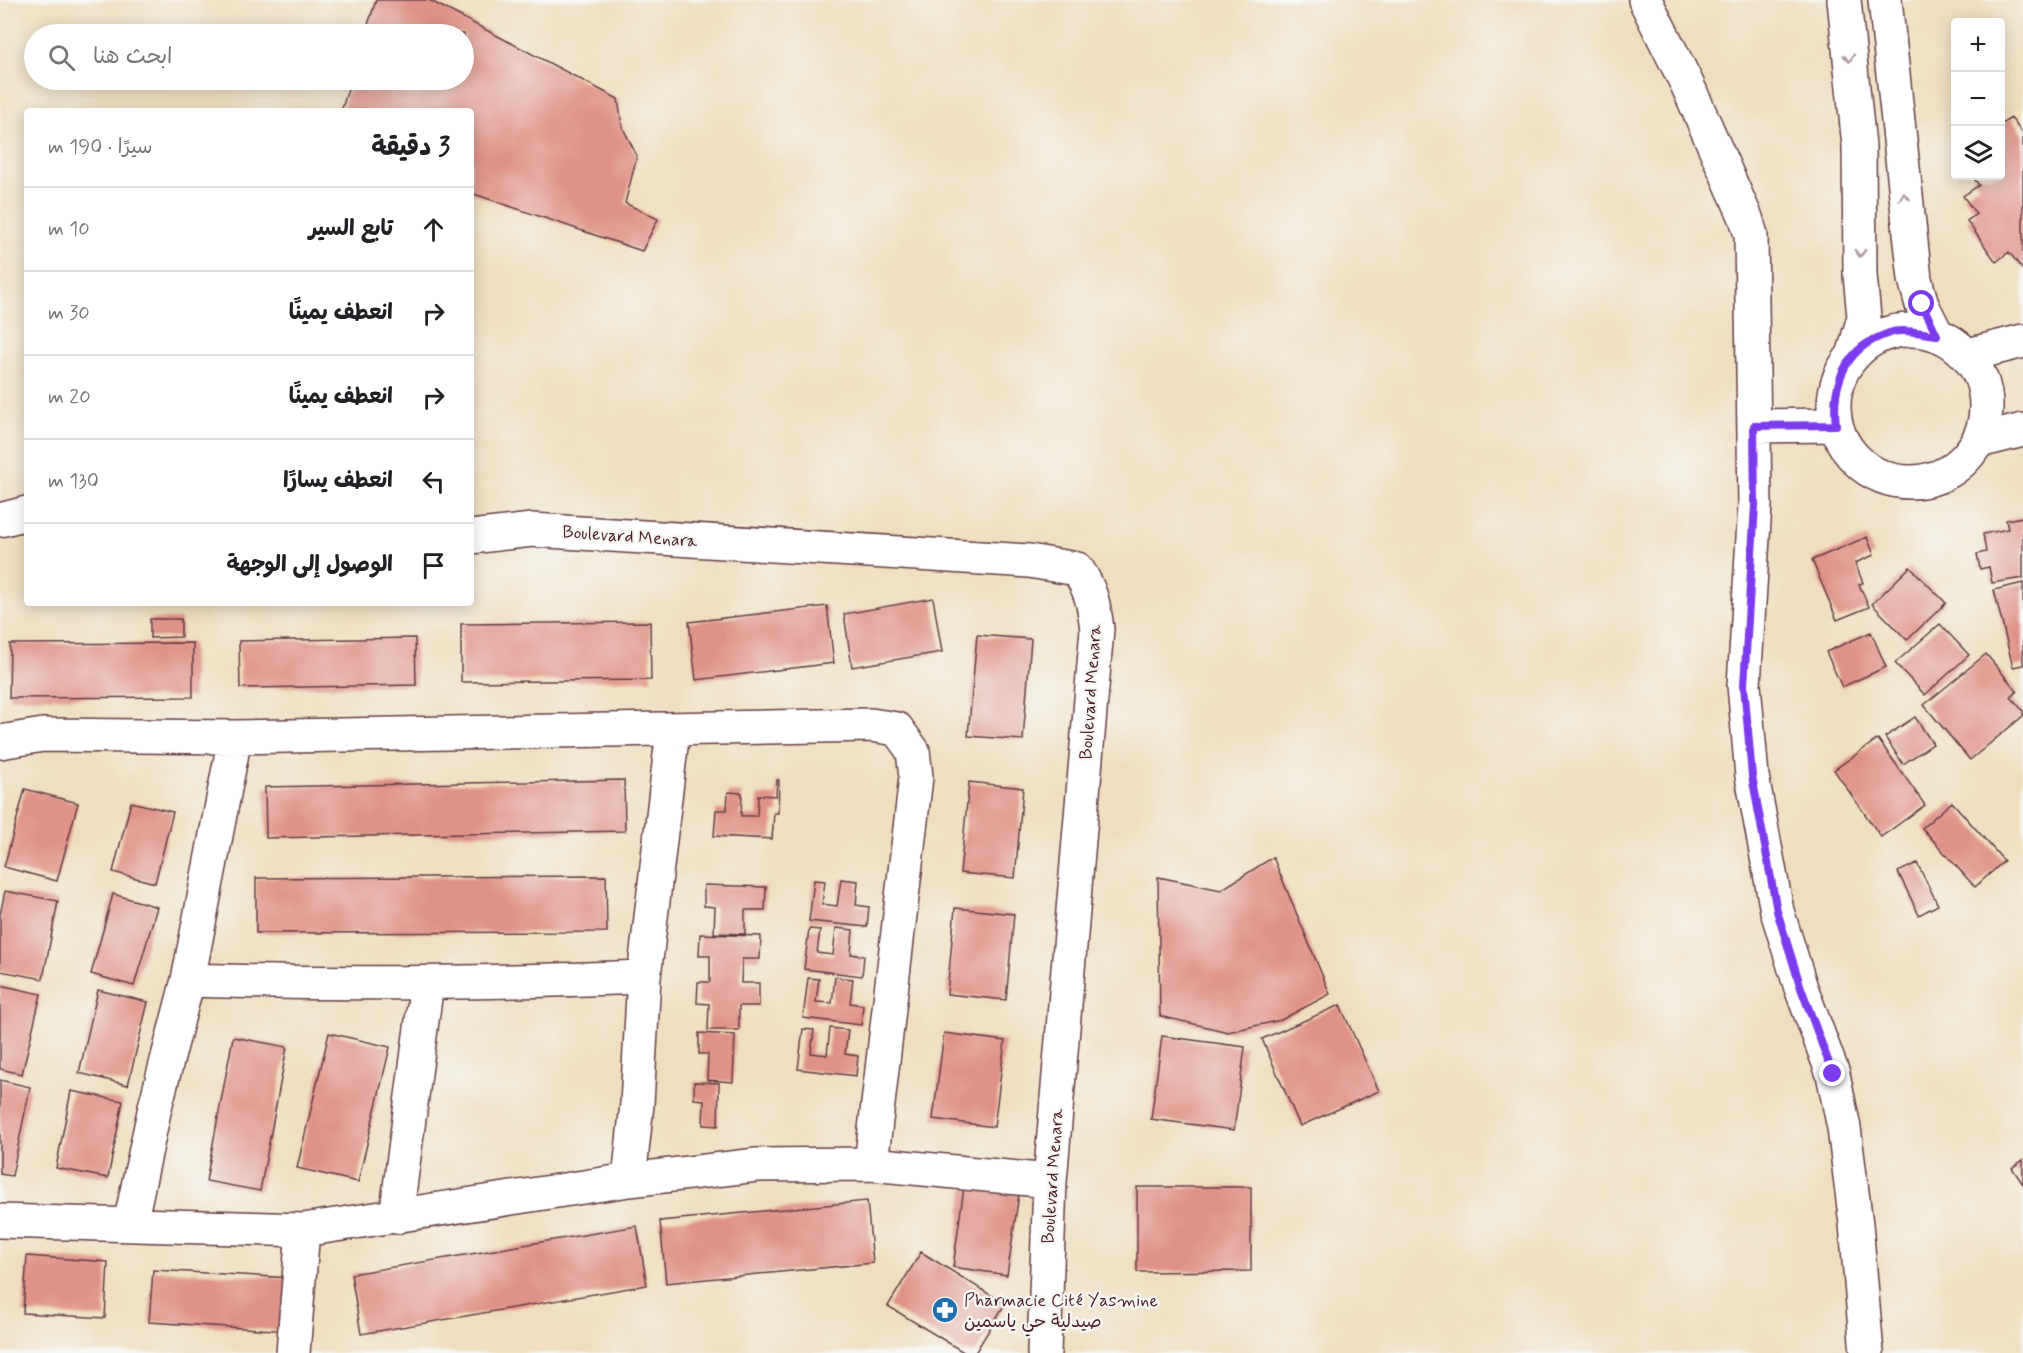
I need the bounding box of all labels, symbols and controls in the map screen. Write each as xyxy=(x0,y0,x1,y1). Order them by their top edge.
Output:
map controls xyxy=(1951,18,2005,180)
button: + xyxy=(1951,18,2005,72)
search box xyxy=(24,24,474,90)
icon: search xyxy=(45,41,78,74)
text: ابحث هنا xyxy=(93,43,173,71)
one-way arrow xyxy=(1842,54,1855,63)
button: − xyxy=(1951,72,2005,126)
button: layers xyxy=(1951,126,2005,180)
text: 3 دقيقة xyxy=(371,131,450,165)
text: سيرًا · 190 m xyxy=(48,134,152,161)
one-way arrow xyxy=(1899,193,1911,202)
icon: ahead xyxy=(417,213,450,246)
text: تابع السير xyxy=(309,215,393,243)
text: 10 m xyxy=(48,216,90,243)
one-way arrow xyxy=(1854,248,1866,257)
route start xyxy=(1908,290,1934,316)
icon: right xyxy=(417,297,450,330)
text: انعطف يمينًا xyxy=(289,299,393,327)
text: 30 m xyxy=(48,300,90,327)
icon: right xyxy=(417,381,450,414)
text: انعطف يمينًا xyxy=(289,383,393,411)
text: 20 m xyxy=(48,384,91,411)
icon: left xyxy=(417,465,450,498)
text: انعطف يسارًا xyxy=(283,467,393,495)
text: 130 m xyxy=(48,468,99,495)
street label: Boulevard Menara xyxy=(562,520,699,554)
icon: arrive xyxy=(417,549,450,582)
text: الوصول إلى الوجهة xyxy=(226,551,393,579)
street label: Boulevard Menara xyxy=(1074,623,1108,760)
route end xyxy=(1819,1060,1845,1086)
street label: Boulevard Menara xyxy=(1036,1107,1070,1244)
place label: Pharmacie Cité Yasmine صيدلية حي ياسمين xyxy=(964,1289,1158,1337)
pharmacy icon: Pharmacie Cité Yasmine صيدلية حي ياسمين xyxy=(930,1295,960,1325)

